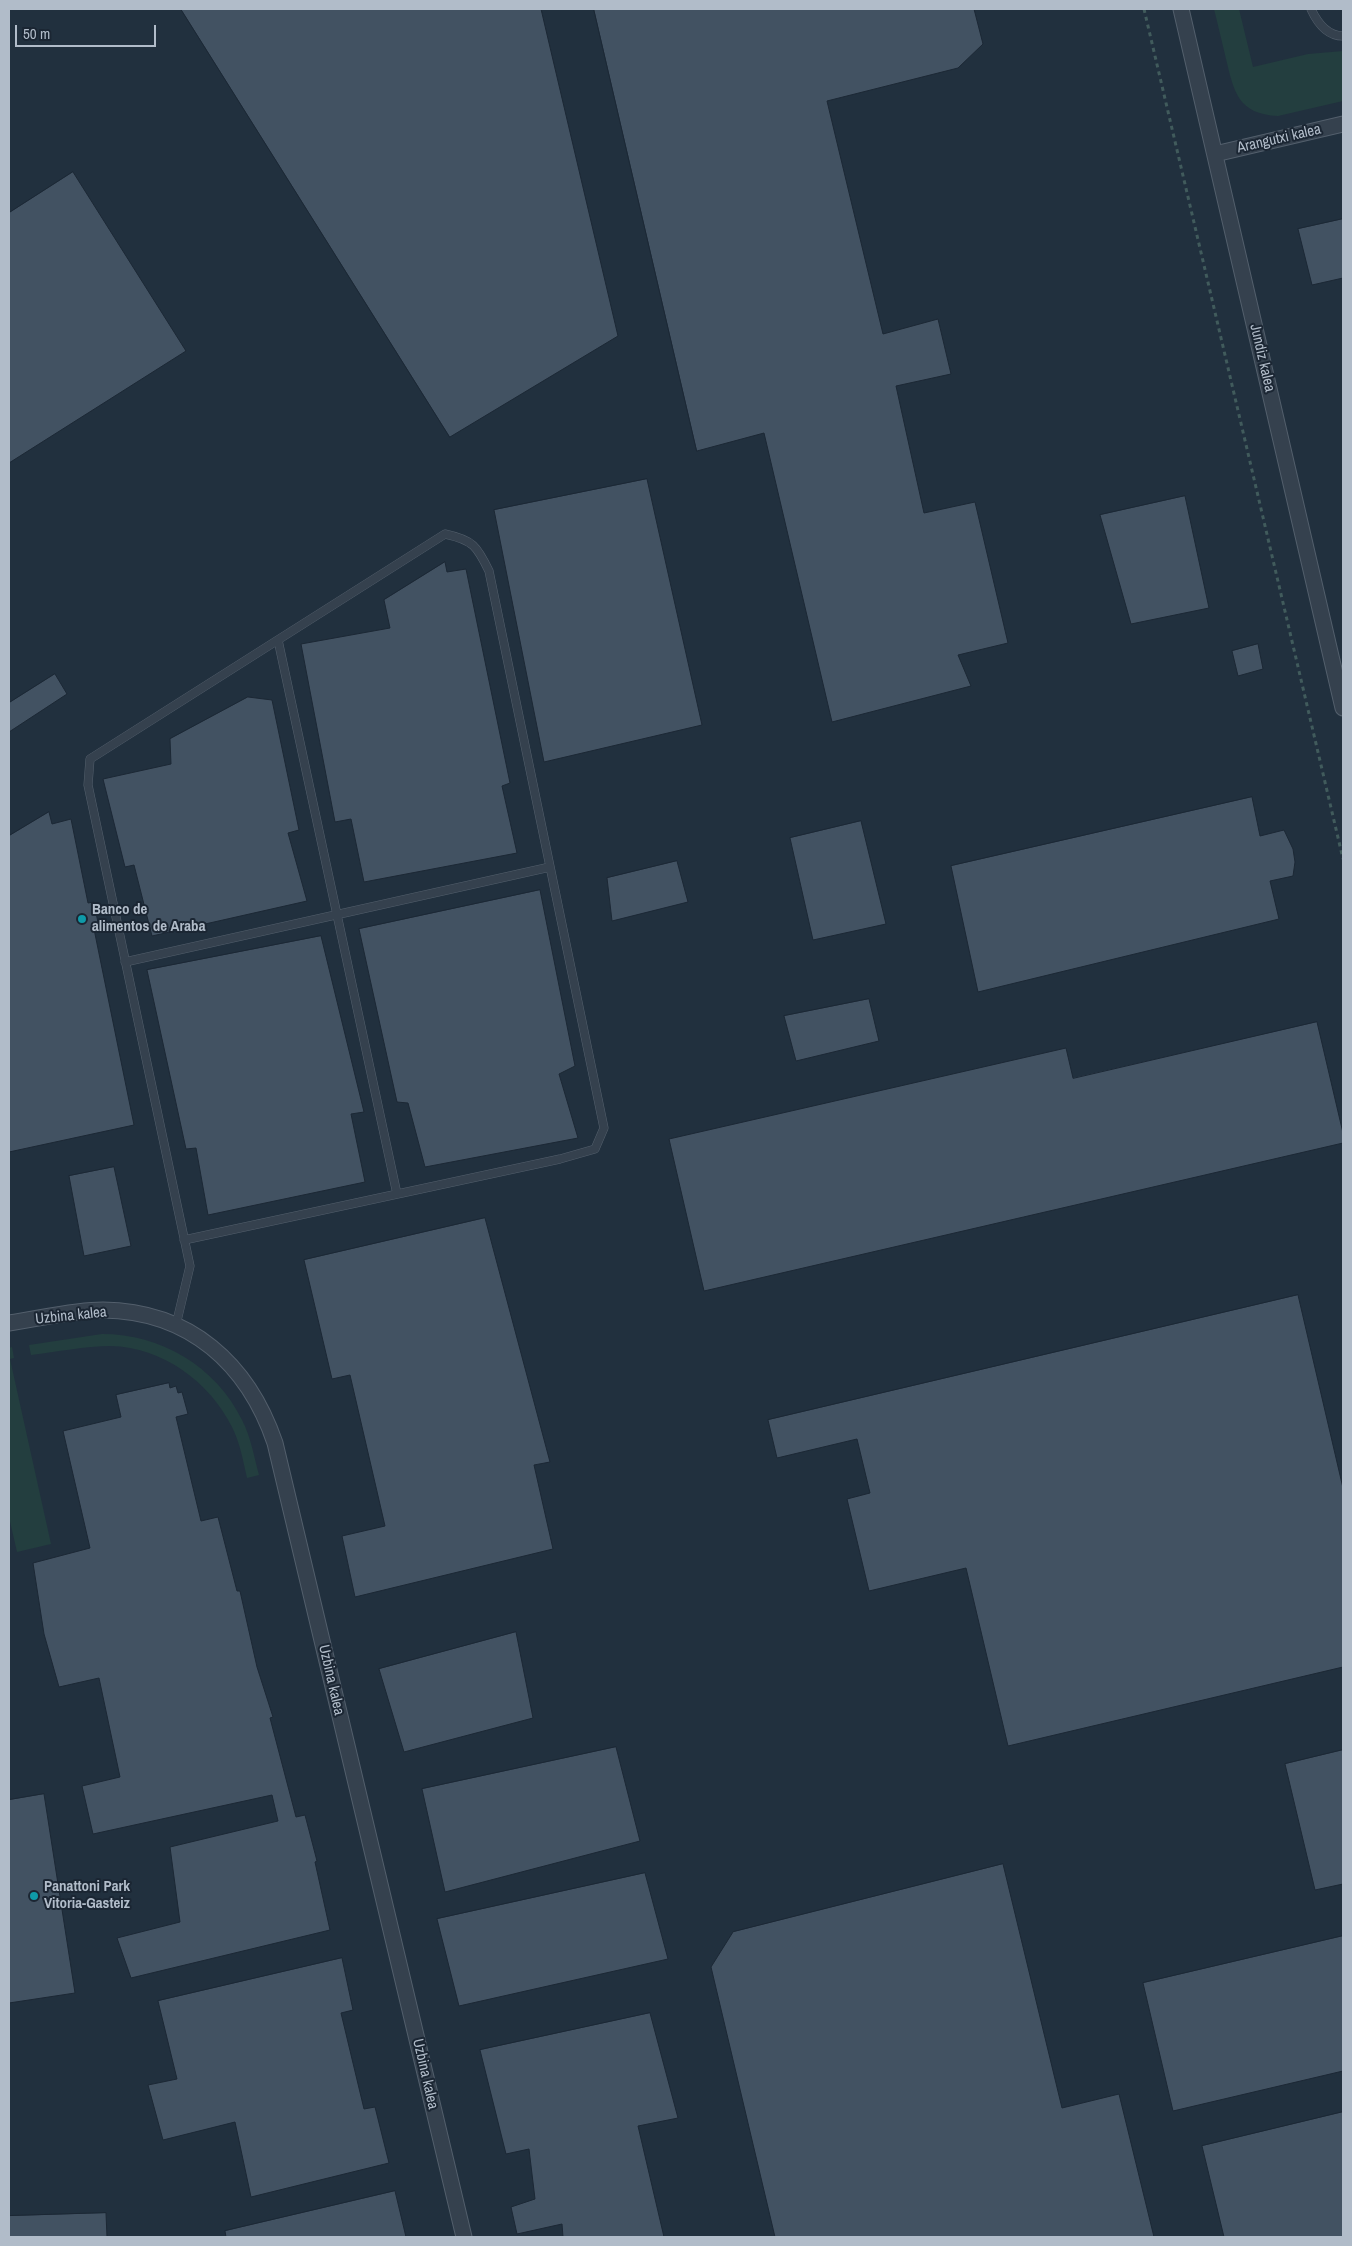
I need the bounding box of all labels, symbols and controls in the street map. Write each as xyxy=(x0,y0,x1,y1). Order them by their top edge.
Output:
scale bar xyxy=(18,15,159,47)
text: 50 m xyxy=(23,23,50,44)
street label: Arangutxi kalea xyxy=(1235,121,1323,157)
street label: Jundiz kalea xyxy=(1245,322,1279,394)
place label: Banco de alimentos de Araba xyxy=(92,901,205,936)
marker: Banco de alimentos de Araba xyxy=(76,913,88,925)
street label: Uzbina kalea xyxy=(34,1303,108,1329)
street label: Uzbina kalea xyxy=(314,1643,348,1717)
place label: Panattoni Park Vitoria-Gasteiz xyxy=(44,1878,130,1913)
marker: Panattoni Park Vitoria-Gasteiz xyxy=(28,1890,40,1902)
street label: Uzbina kalea xyxy=(408,2037,442,2111)

